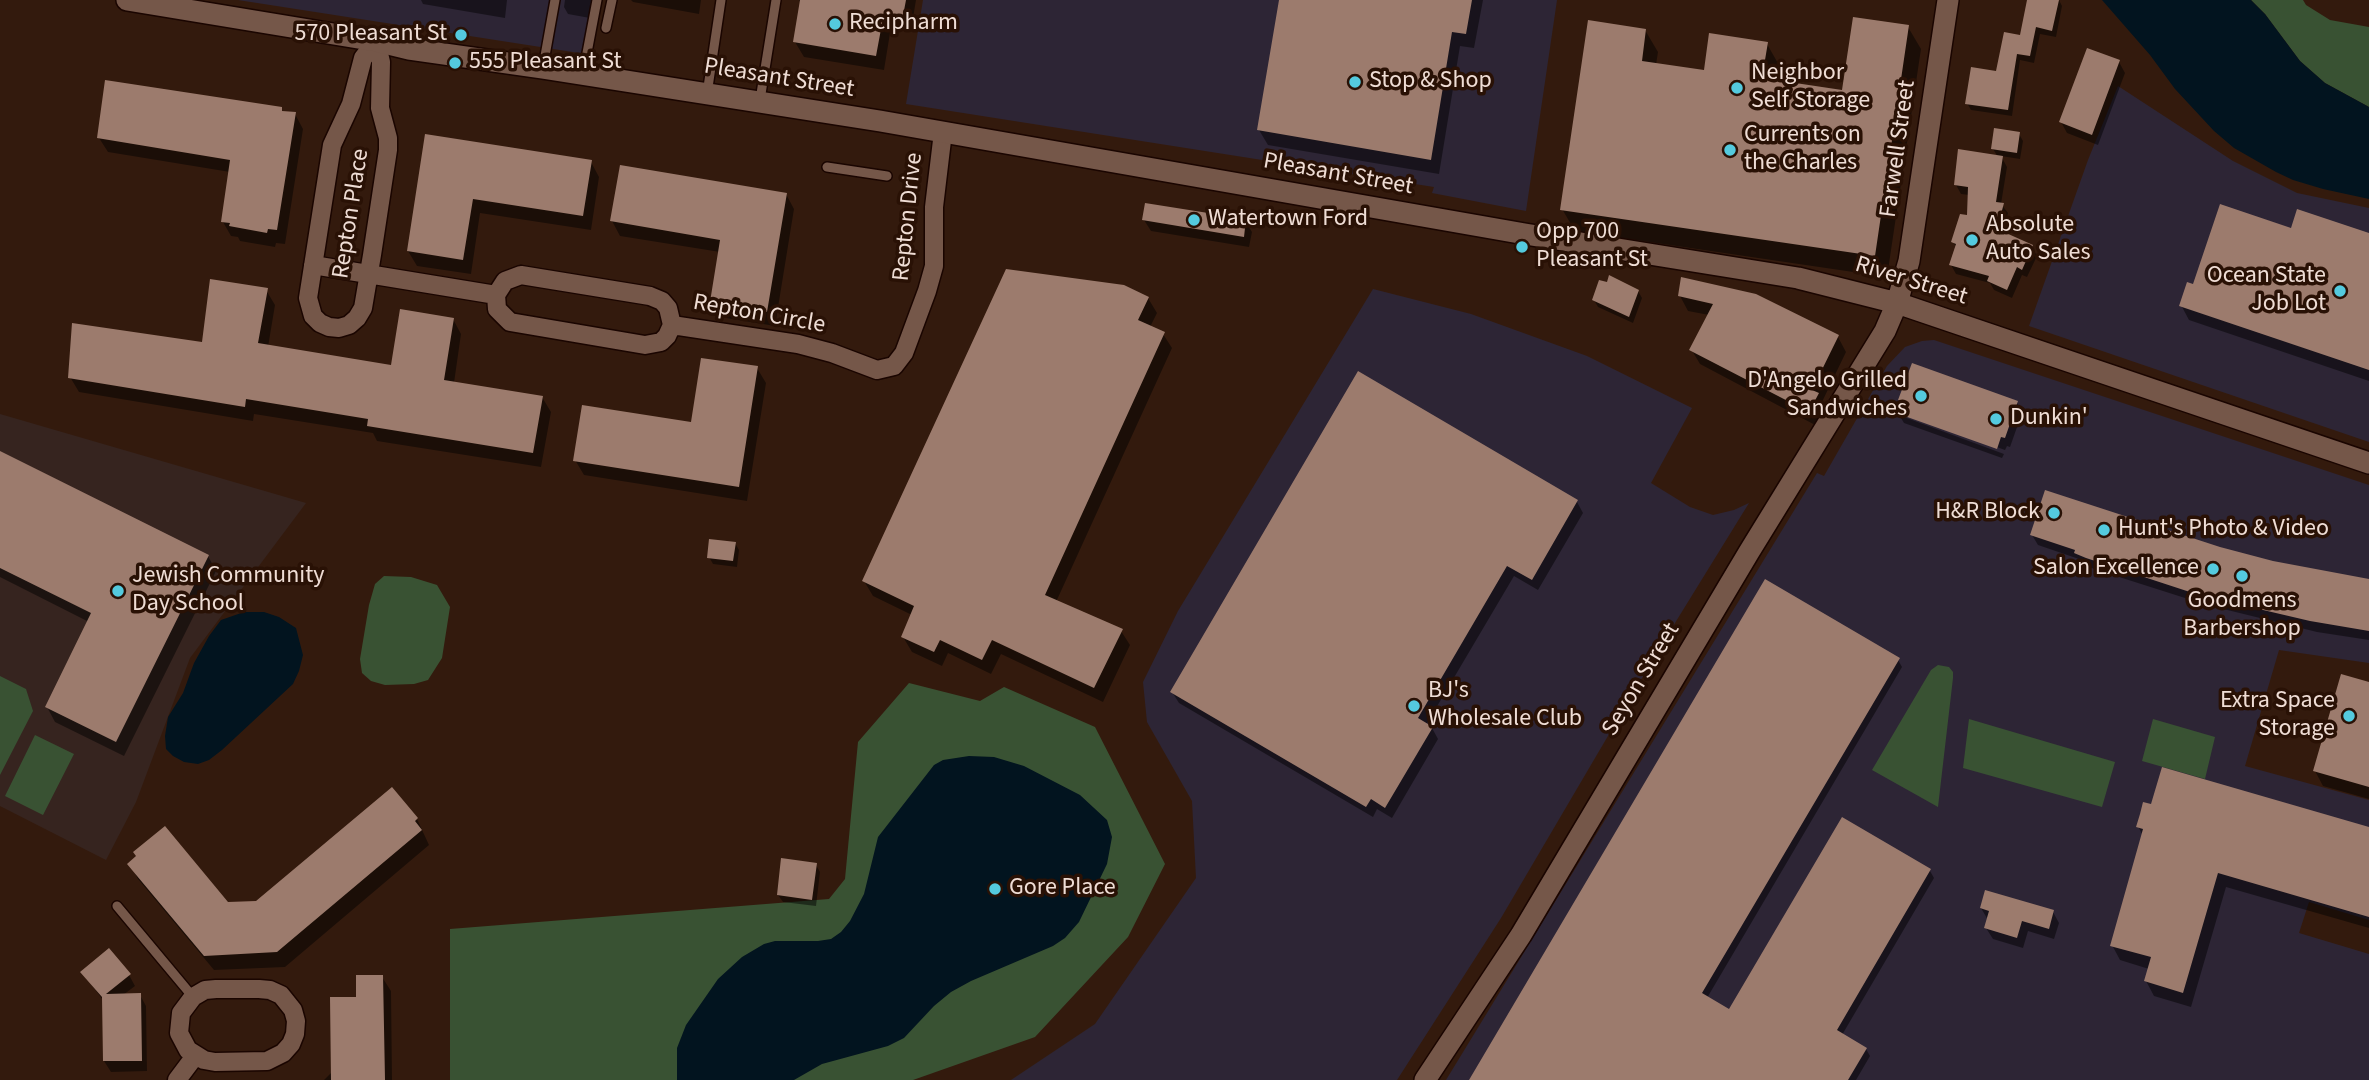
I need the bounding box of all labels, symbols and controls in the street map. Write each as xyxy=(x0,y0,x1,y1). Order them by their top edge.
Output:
place label: Recipharm xyxy=(849,10,958,38)
marker: Recipharm xyxy=(827,16,843,32)
place label: 570 Pleasant St xyxy=(294,21,447,49)
marker: 570 Pleasant St xyxy=(453,27,469,43)
place label: 555 Pleasant St xyxy=(469,49,622,77)
street label: Pleasant Street xyxy=(702,53,856,105)
marker: 555 Pleasant St xyxy=(447,55,463,71)
place label: Neighbor Self Storage xyxy=(1751,60,1870,116)
place label: Stop & Shop xyxy=(1369,68,1492,96)
marker: Stop & Shop xyxy=(1347,74,1363,90)
street label: Farwell Street xyxy=(1875,79,1923,219)
marker: Neighbor Self Storage xyxy=(1729,80,1745,96)
place label: Currents on the Charles xyxy=(1744,122,1861,178)
marker: Currents on the Charles xyxy=(1722,142,1738,158)
street label: Repton Place xyxy=(328,147,376,281)
street label: Pleasant Street xyxy=(1261,148,1415,202)
street label: Repton Drive xyxy=(888,151,930,283)
place label: Watertown Ford xyxy=(1208,206,1368,234)
marker: Watertown Ford xyxy=(1186,212,1202,228)
place label: Absolute Auto Sales xyxy=(1986,212,2091,268)
place label: Opp 700 Pleasant St xyxy=(1536,219,1648,275)
marker: Absolute Auto Sales xyxy=(1964,232,1980,248)
marker: Opp 700 Pleasant St xyxy=(1514,239,1530,255)
street label: River Street xyxy=(1851,251,1971,313)
place label: Ocean State Job Lot xyxy=(2207,263,2326,319)
marker: Ocean State Job Lot xyxy=(2332,283,2348,299)
street label: Repton Circle xyxy=(691,289,827,341)
place label: D'Angelo Grilled Sandwiches xyxy=(1747,368,1907,424)
marker: D'Angelo Grilled Sandwiches xyxy=(1913,388,1929,404)
place label: Dunkin' xyxy=(2010,405,2088,433)
marker: Dunkin' xyxy=(1988,411,2004,427)
place label: H&R Block xyxy=(1935,499,2040,527)
marker: H&R Block xyxy=(2046,505,2062,521)
place label: Hunt's Photo & Video xyxy=(2118,516,2329,544)
marker: Hunt's Photo & Video xyxy=(2096,522,2112,538)
place label: Salon Excellence xyxy=(2033,555,2199,583)
marker: Salon Excellence xyxy=(2205,561,2221,577)
place label: Jewish Community Day School xyxy=(132,563,325,619)
marker: Goodmens Barbershop xyxy=(2234,568,2250,584)
marker: Jewish Community Day School xyxy=(110,583,126,599)
place label: Goodmens Barbershop xyxy=(2183,588,2301,644)
street label: Seyon Street xyxy=(1597,618,1687,742)
place label: BJ's Wholesale Club xyxy=(1428,678,1582,734)
place label: Extra Space Storage xyxy=(2220,688,2335,744)
marker: BJ's Wholesale Club xyxy=(1406,698,1422,714)
marker: Extra Space Storage xyxy=(2341,708,2357,724)
place label: Gore Place xyxy=(1009,875,1116,903)
marker: Gore Place xyxy=(987,881,1003,897)

